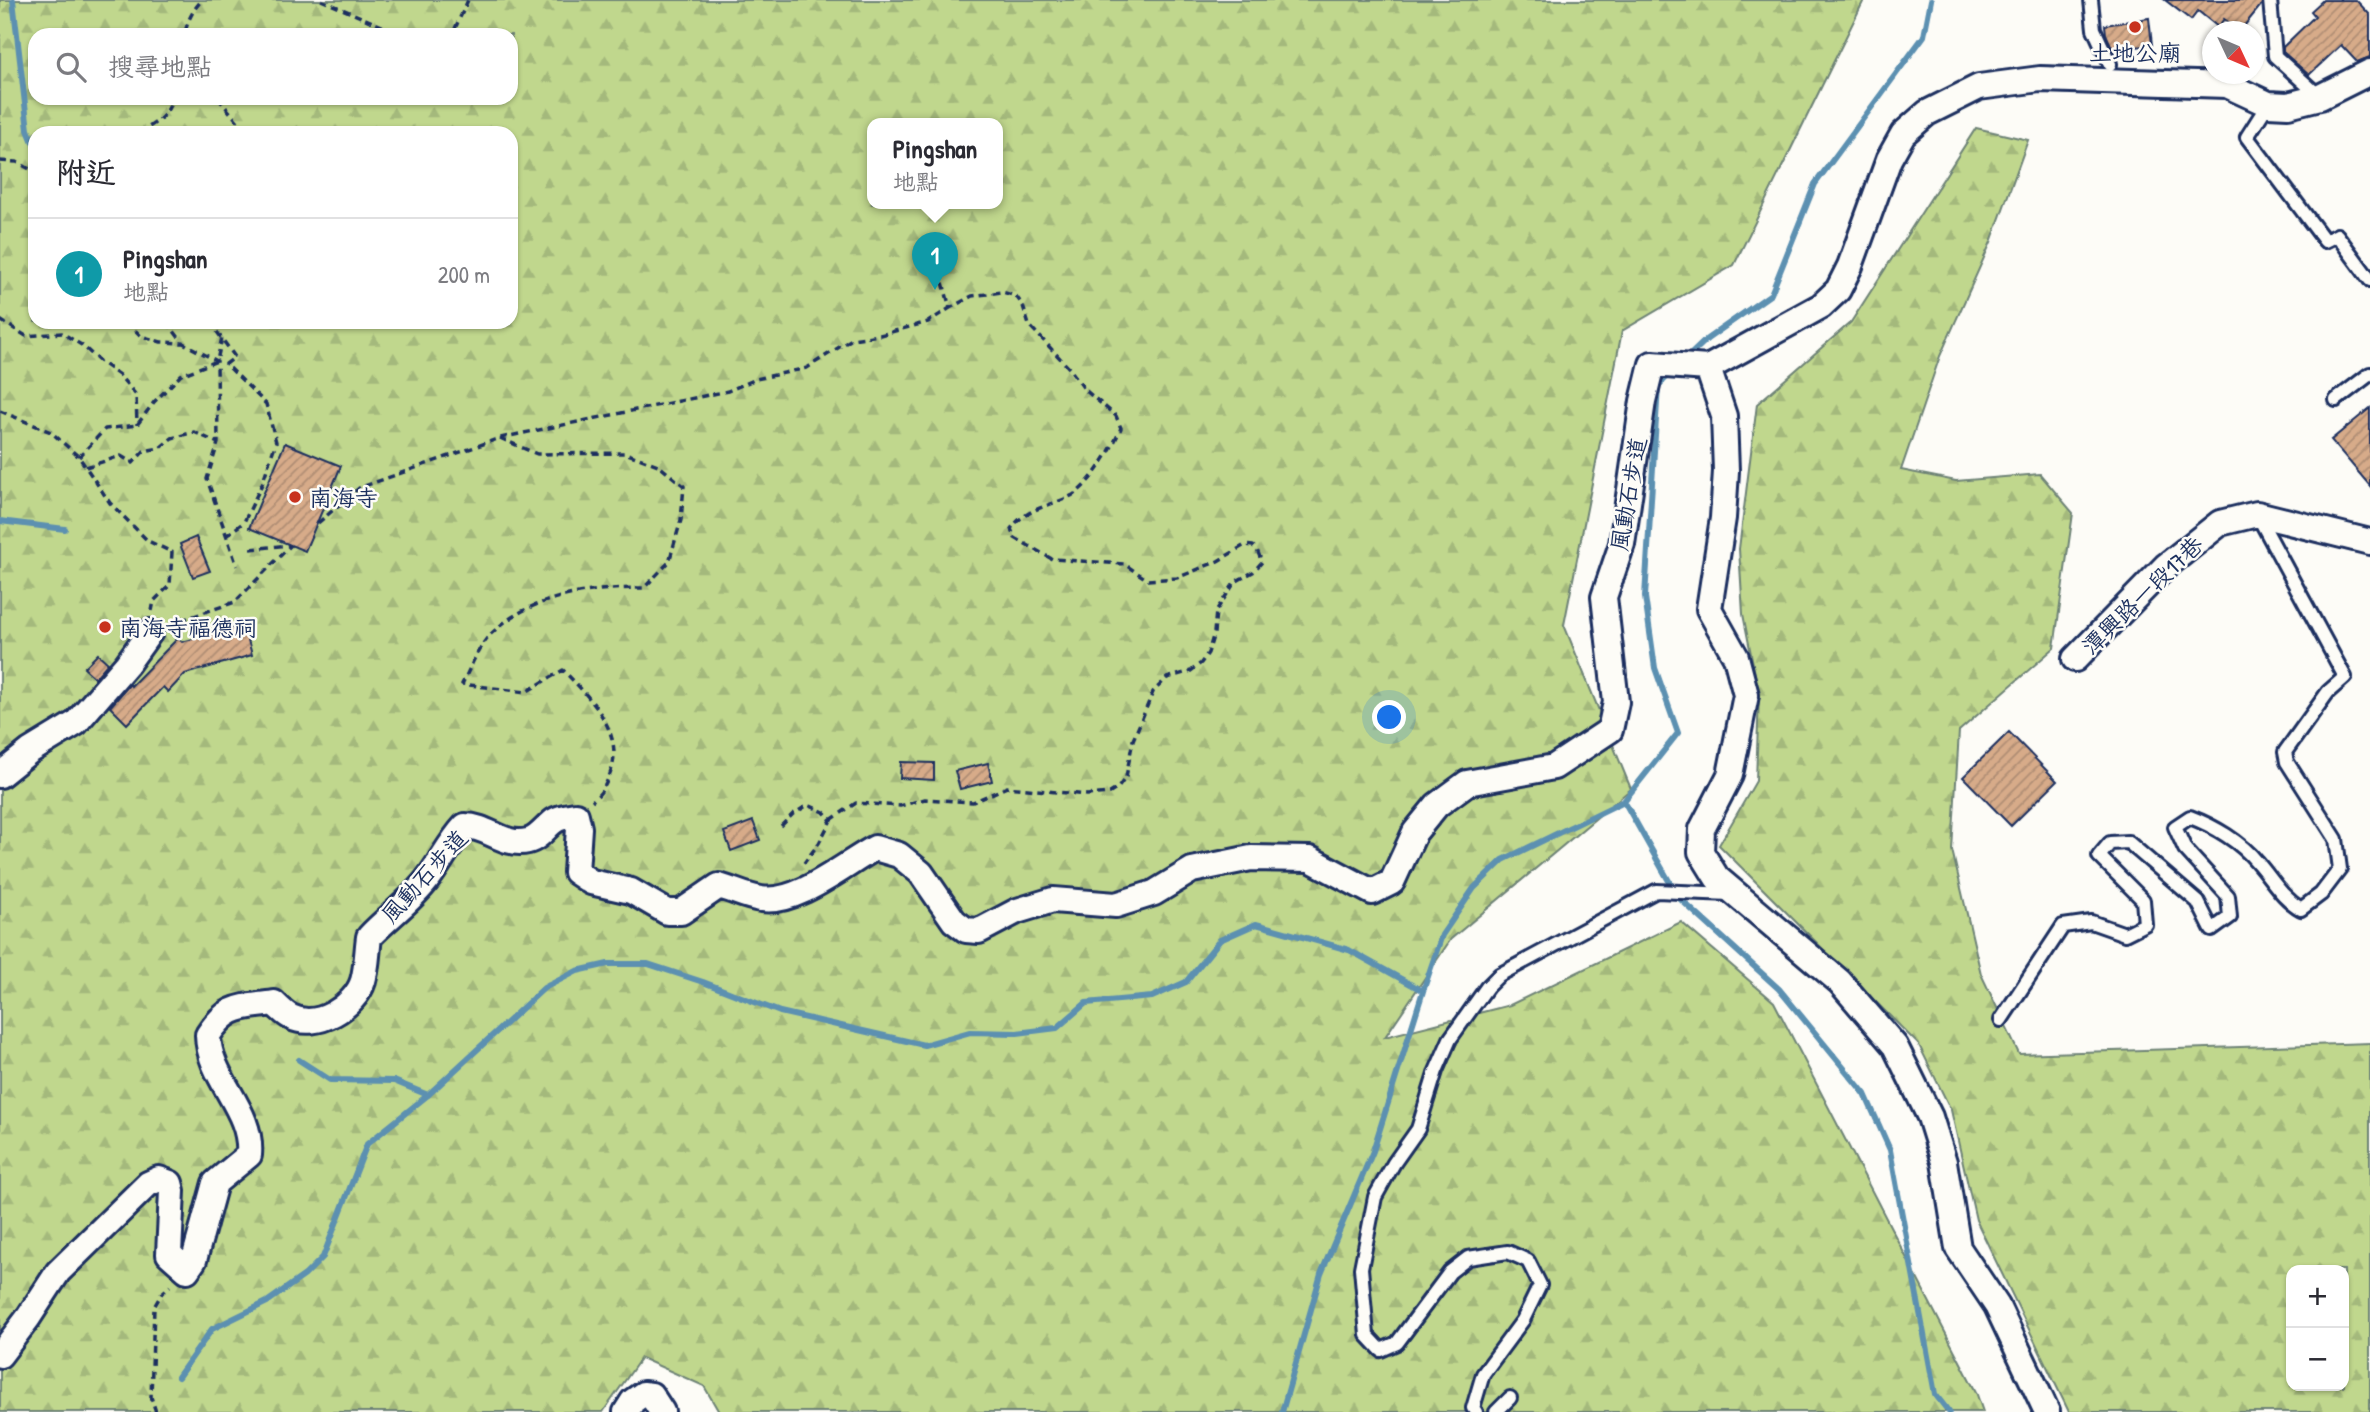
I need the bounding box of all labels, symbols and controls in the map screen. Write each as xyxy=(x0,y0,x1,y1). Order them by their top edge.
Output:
marker: 土地公廟 xyxy=(2127,19,2143,35)
north arrow xyxy=(2202,21,2265,84)
search box xyxy=(28,28,518,105)
place label: 土地公廟 xyxy=(2089,37,2181,68)
icon: search xyxy=(52,48,90,86)
text: 搜尋地點 xyxy=(108,49,212,84)
popup xyxy=(867,118,1003,209)
text: Pingshan xyxy=(893,131,977,166)
text: 附近 xyxy=(56,152,116,192)
text: 地點 xyxy=(893,166,939,197)
pin: 1 xyxy=(912,232,958,290)
text: Pingshan xyxy=(123,241,208,276)
text: 1 xyxy=(75,259,83,290)
text: 200 m xyxy=(438,259,490,290)
text: 地點 xyxy=(123,276,169,307)
street label: 風動石步道 xyxy=(1603,435,1653,553)
place label: 南海寺 xyxy=(309,482,378,513)
marker: 南海寺 xyxy=(287,489,303,505)
street label: 潭興路一段17巷 xyxy=(2075,528,2210,661)
place label: 南海寺福德祠 xyxy=(119,612,257,643)
marker: 南海寺福德祠 xyxy=(97,619,113,635)
your location xyxy=(1372,700,1406,734)
street label: 風動石步道 xyxy=(374,823,474,929)
map controls xyxy=(2286,1265,2349,1391)
button: + xyxy=(2286,1265,2349,1328)
button: − xyxy=(2286,1328,2349,1391)

